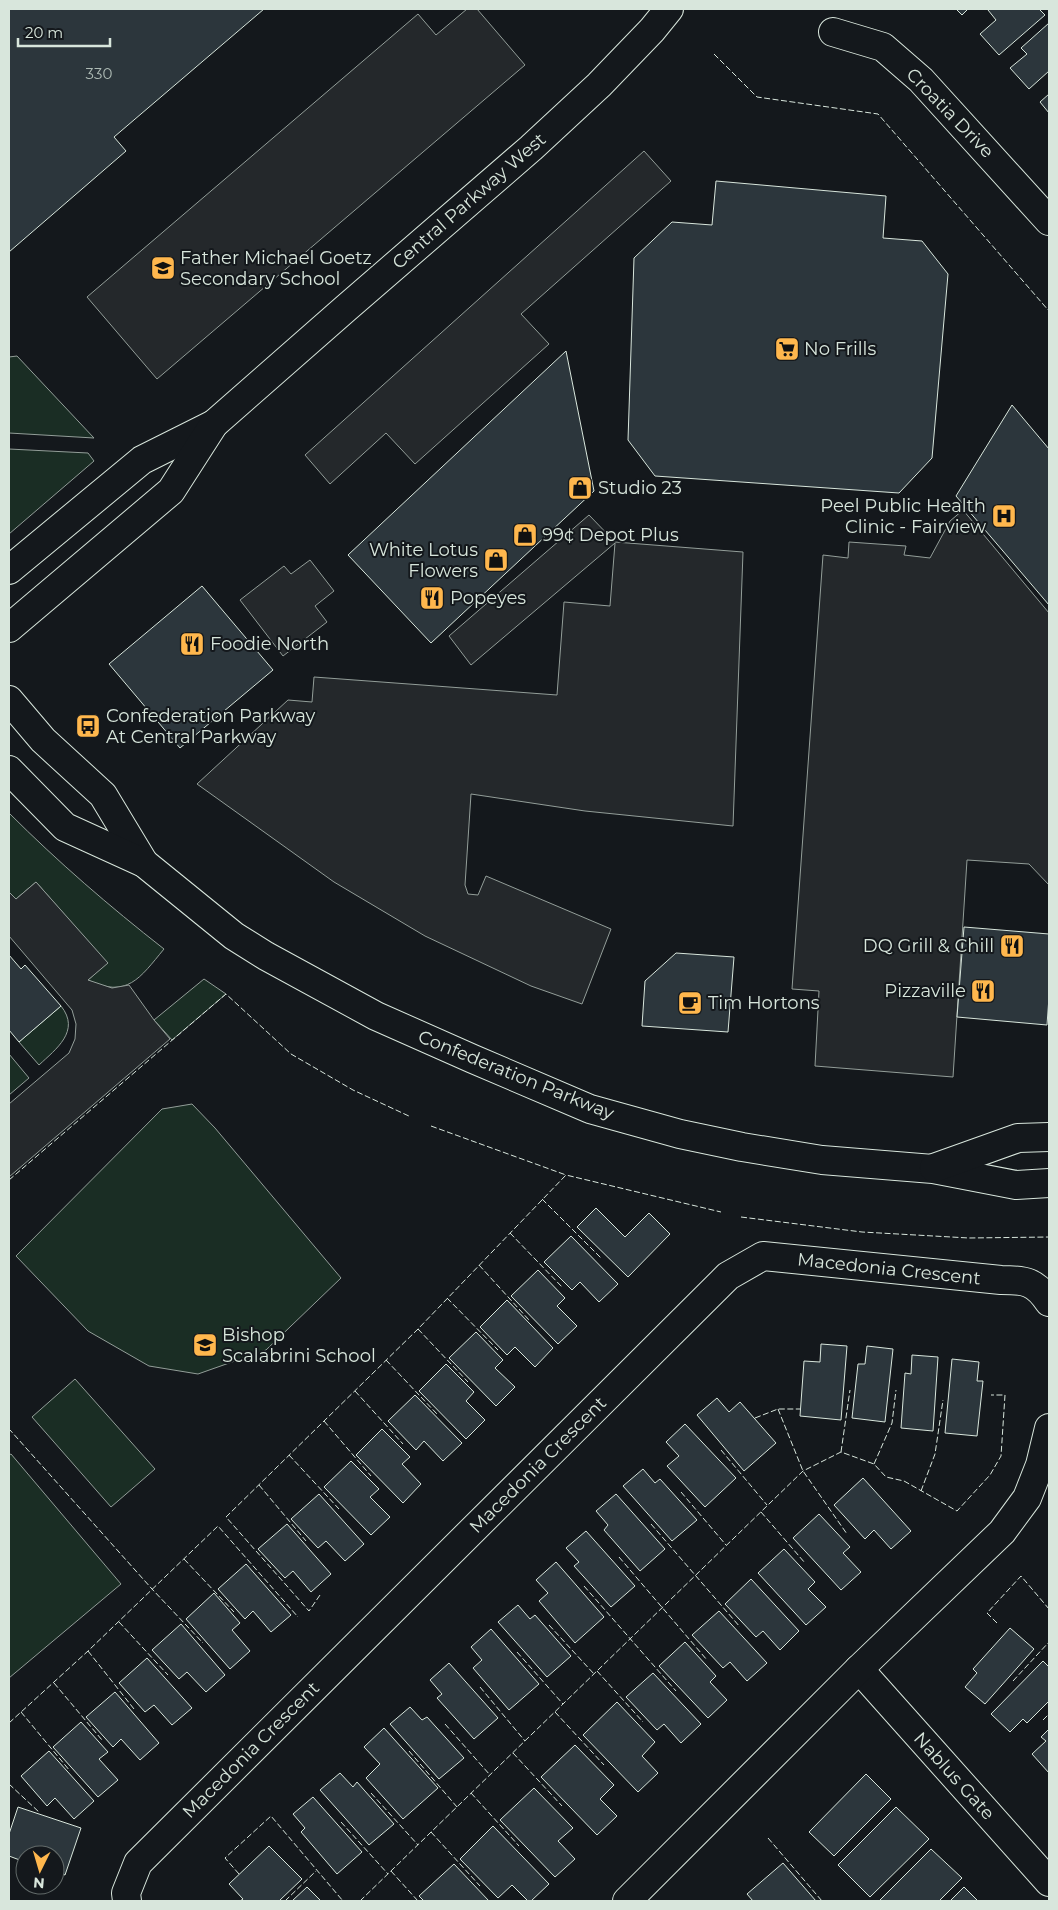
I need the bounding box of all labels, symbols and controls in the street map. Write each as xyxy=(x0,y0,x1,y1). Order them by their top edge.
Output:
scale bar xyxy=(18,15,110,47)
text: 20 m xyxy=(25,23,63,42)
house number: 330 xyxy=(86,64,112,83)
street label: Croatia Drive xyxy=(902,64,998,163)
street label: Central Parkway West xyxy=(388,128,550,274)
place label: Father Michael Goetz Secondary School xyxy=(180,247,372,290)
school or university icon: Father Michael Goetz Secondary School xyxy=(150,255,176,281)
supermarket icon: No Frills xyxy=(774,336,800,362)
place label: No Frills xyxy=(804,338,876,360)
shop icon: Studio 23 xyxy=(567,475,593,501)
place label: Studio 23 xyxy=(598,477,682,499)
place label: Peel Public Health Clinic - Fairview xyxy=(820,495,986,538)
hospital icon: Peel Public Health Clinic - Fairview xyxy=(991,503,1017,529)
shop icon: 99¢ Depot Plus xyxy=(512,522,538,548)
place label: 99¢ Depot Plus xyxy=(542,524,679,546)
place label: White Lotus Flowers xyxy=(369,539,478,582)
shop icon: White Lotus Flowers xyxy=(483,547,509,573)
restaurant icon: Popeyes xyxy=(419,585,445,611)
place label: Popeyes xyxy=(450,587,526,609)
restaurant icon: Foodie North xyxy=(179,631,205,657)
place label: Foodie North xyxy=(210,633,329,655)
place label: Confederation Parkway At Central Parkway xyxy=(106,705,315,748)
bus stop icon: Confederation Parkway At Central Parkway xyxy=(75,713,101,739)
restaurant icon: DQ Grill & Chill xyxy=(999,933,1025,959)
place label: DQ Grill & Chill xyxy=(863,935,994,957)
restaurant icon: Pizzaville xyxy=(970,978,996,1004)
place label: Pizzaville xyxy=(884,980,966,1002)
cafe icon: Tim Hortons xyxy=(677,990,703,1016)
place label: Tim Hortons xyxy=(708,992,820,1014)
street label: Confederation Parkway xyxy=(415,1026,617,1124)
street label: Macedonia Crescent xyxy=(796,1248,982,1290)
place label: Bishop Scalabrini School xyxy=(222,1324,376,1367)
school or university icon: Bishop Scalabrini School xyxy=(192,1332,218,1358)
street label: Macedonia Crescent xyxy=(465,1392,611,1538)
street label: Macedonia Crescent xyxy=(178,1677,324,1823)
street label: Nablus Gate xyxy=(909,1728,999,1824)
north arrow xyxy=(15,1845,65,1895)
text: N xyxy=(32,1873,45,1892)

